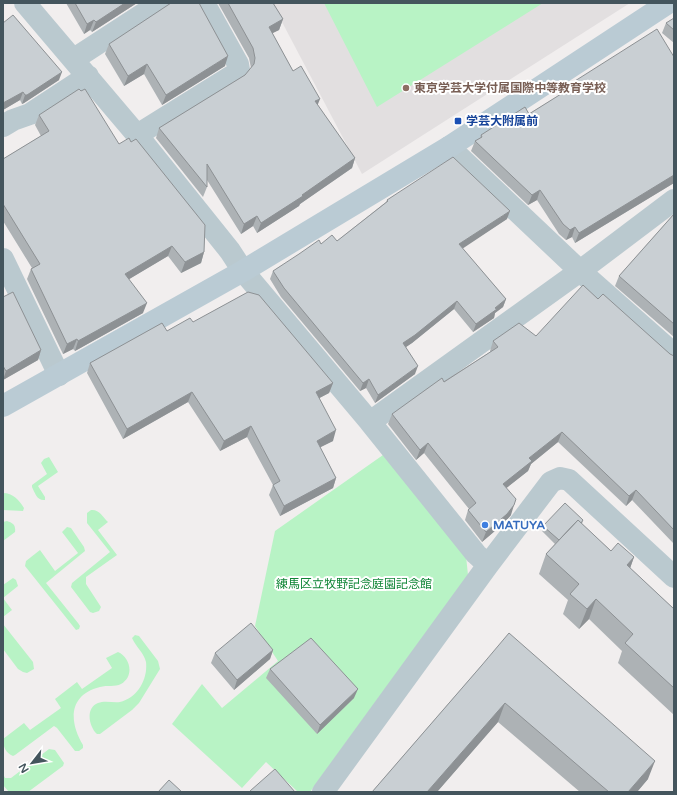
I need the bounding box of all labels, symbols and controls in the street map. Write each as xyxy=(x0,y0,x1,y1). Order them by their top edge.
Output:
place label: 東京学芸大学付属国際中等教育学校 xyxy=(414,81,606,95)
marker: 東京学芸大学付属国際中等教育学校 xyxy=(401,83,411,93)
place label: 学芸大附属前 xyxy=(466,114,538,128)
marker: 学芸大附属前 xyxy=(453,116,463,126)
place label: MATUYA xyxy=(493,518,545,532)
marker: MATUYA xyxy=(480,520,490,530)
park label: 練馬区立牧野記念庭園記念館 xyxy=(276,577,432,591)
north arrow xyxy=(12,743,52,783)
text: N xyxy=(16,761,32,775)

